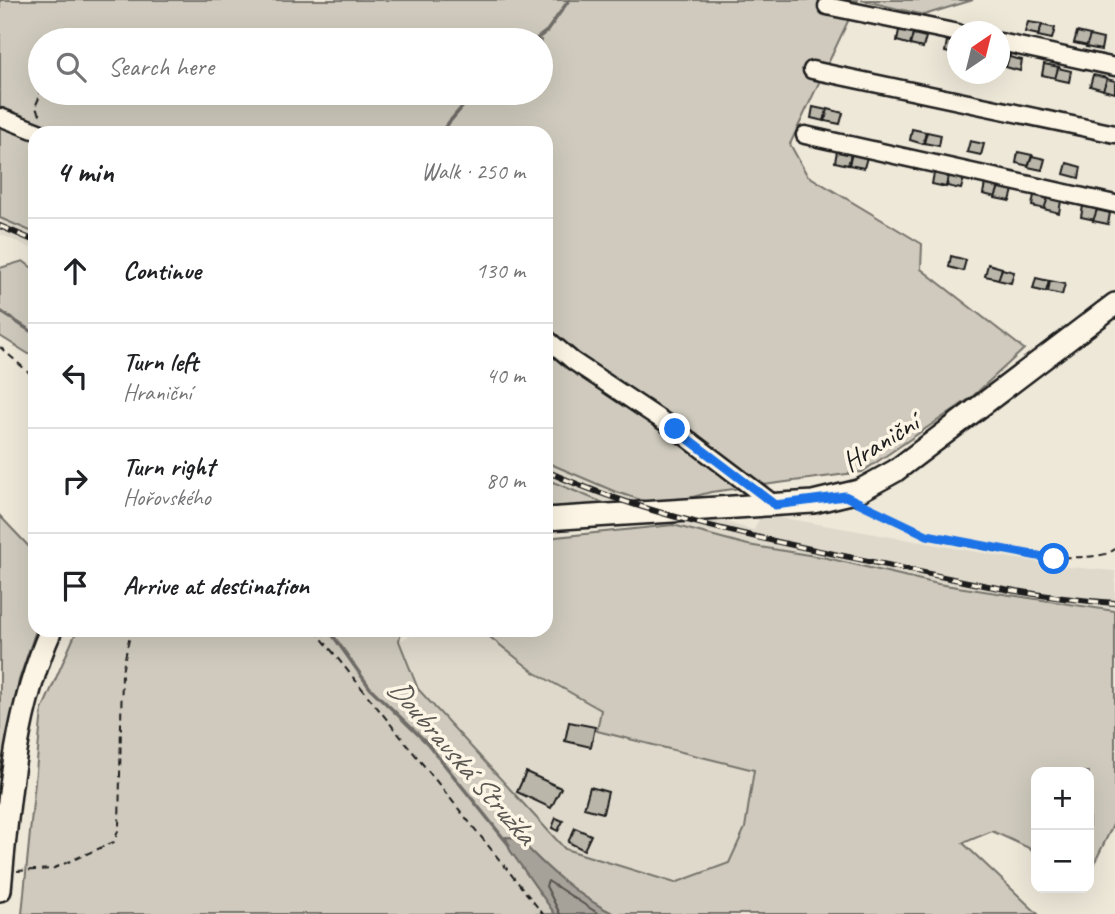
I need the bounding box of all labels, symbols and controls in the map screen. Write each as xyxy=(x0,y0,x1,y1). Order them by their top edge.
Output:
north arrow xyxy=(947,21,1010,84)
search box xyxy=(28,28,553,105)
icon: search xyxy=(52,48,90,86)
text: Search here xyxy=(108,50,214,83)
text: 4 min xyxy=(56,153,113,191)
text: Walk · 250 m xyxy=(421,157,525,186)
icon: ahead xyxy=(56,252,94,290)
text: Continue xyxy=(123,254,201,287)
text: 130 m xyxy=(476,256,525,285)
text: Turn left xyxy=(123,345,198,378)
icon: left xyxy=(56,357,94,395)
text: 40 m xyxy=(486,361,525,390)
text: Hraniční xyxy=(123,378,192,407)
street label: Hraniční xyxy=(835,402,930,479)
route end xyxy=(659,413,690,444)
text: Turn right xyxy=(123,450,214,483)
icon: right xyxy=(56,462,94,500)
text: 80 m xyxy=(486,466,525,495)
text: Hořovského xyxy=(123,483,211,512)
route start xyxy=(1038,543,1069,574)
icon: arrive xyxy=(56,567,94,605)
text: Arrive at destination xyxy=(123,569,309,602)
water label: Doubravská Stružka xyxy=(380,670,546,854)
map controls xyxy=(1031,767,1094,893)
button: + xyxy=(1031,767,1094,830)
button: − xyxy=(1031,830,1094,893)

